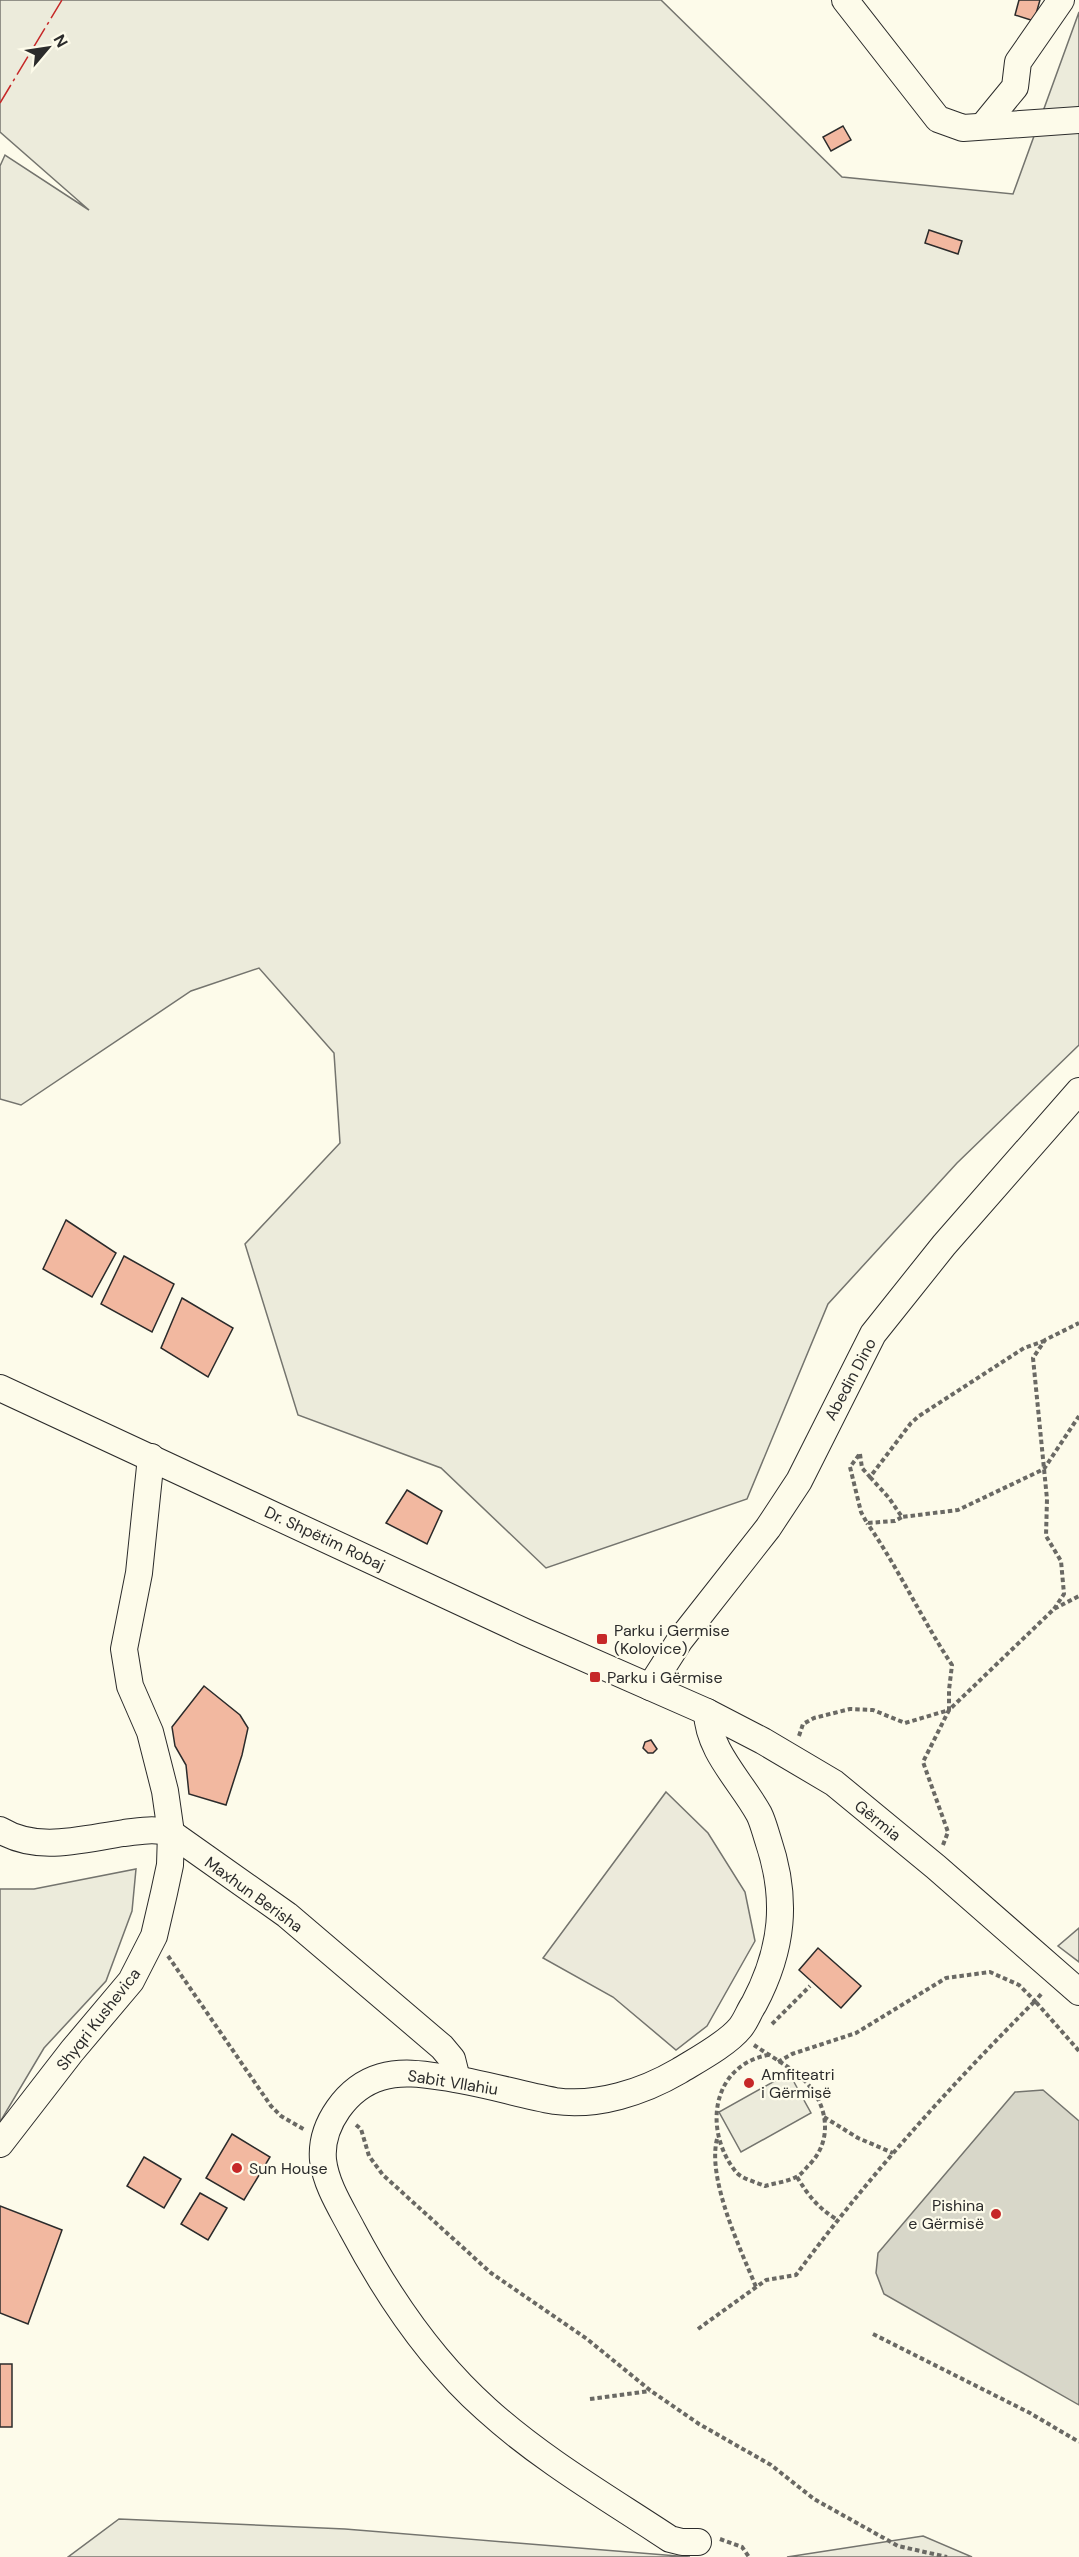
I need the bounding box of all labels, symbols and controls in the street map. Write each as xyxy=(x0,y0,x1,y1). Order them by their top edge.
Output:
north arrow xyxy=(18,18,78,78)
text: N xyxy=(49,31,73,51)
street label: Abedin Dino xyxy=(820,1334,881,1424)
street label: Dr. Shpëtim Robaj xyxy=(261,1501,388,1576)
place label: Parku i Germise (Kolovice) xyxy=(614,1620,729,1659)
marker: Parku i Germise (Kolovice) xyxy=(595,1632,609,1646)
place label: Parku i Gërmise xyxy=(607,1667,722,1688)
marker: Parku i Gërmise xyxy=(588,1670,602,1684)
street label: Gërmia xyxy=(850,1795,905,1846)
street label: Maxhun Berisha xyxy=(200,1852,307,1937)
street label: Shyqri Kushevica xyxy=(52,1964,145,2075)
place label: Amfiteatri i Gërmisë xyxy=(761,2064,835,2103)
street label: Sabit Vllahiu xyxy=(406,2065,500,2100)
marker: Amfiteatri i Gërmisë xyxy=(742,2076,756,2090)
place label: Sun House xyxy=(249,2158,328,2179)
marker: Sun House xyxy=(230,2161,244,2175)
place label: Pishina e Gërmisë xyxy=(908,2195,984,2234)
marker: Pishina e Gërmisë xyxy=(989,2207,1003,2221)

